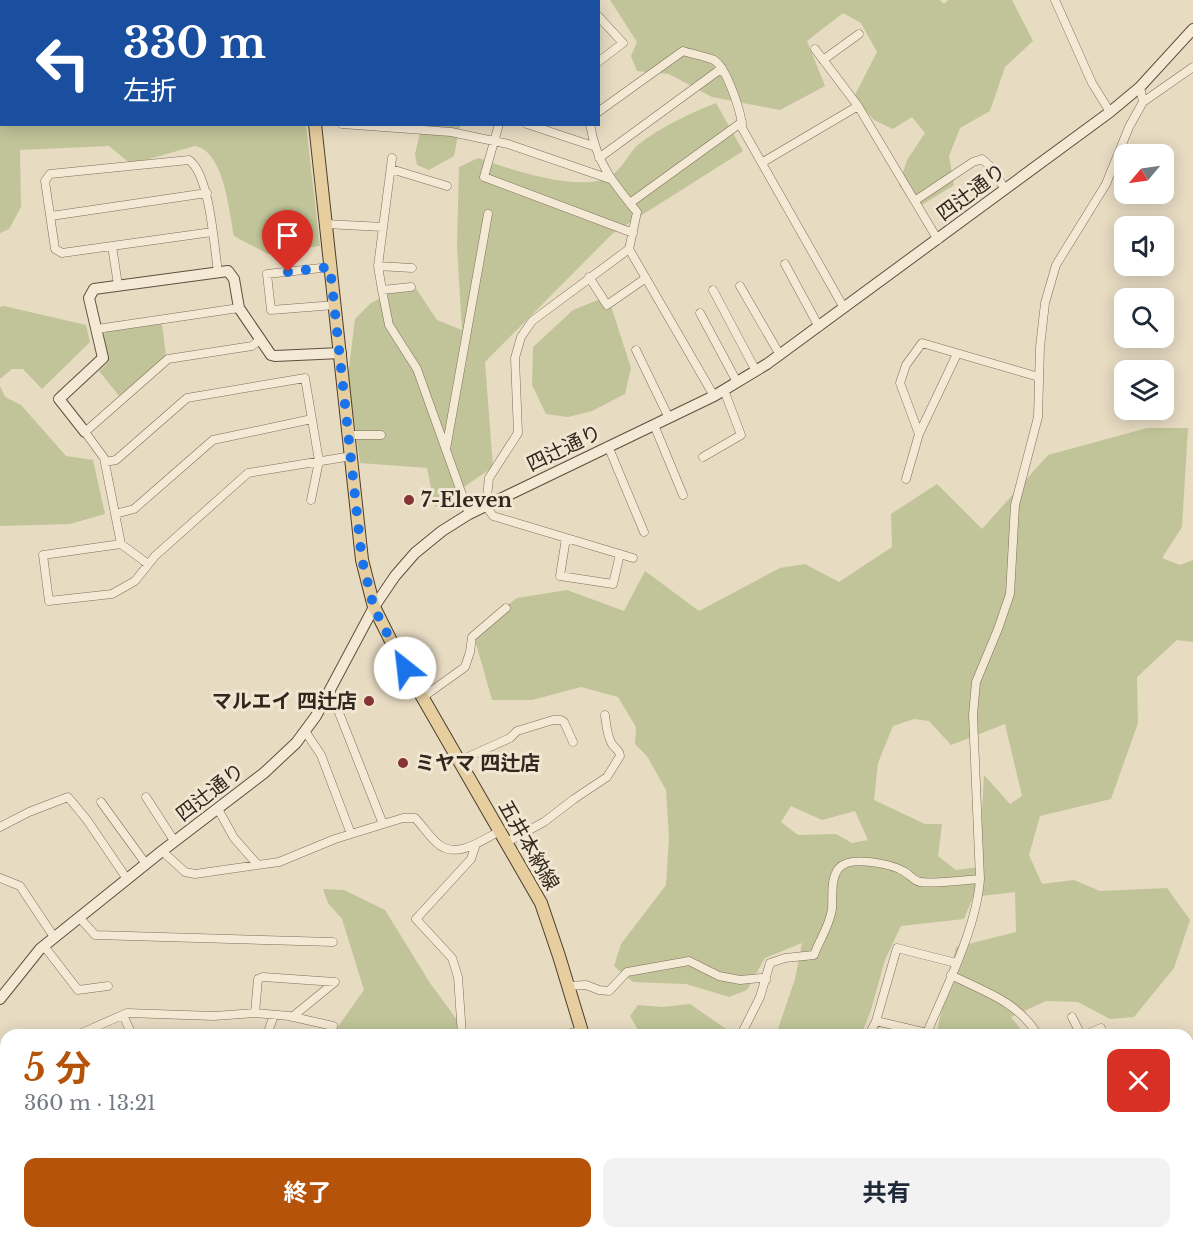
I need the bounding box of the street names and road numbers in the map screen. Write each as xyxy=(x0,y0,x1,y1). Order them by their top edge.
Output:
street label: 四辻通り xyxy=(932,158,1010,226)
street label: 四辻通り xyxy=(523,420,605,476)
street label: 四辻通り xyxy=(171,758,249,826)
street label: 五井本納線 xyxy=(494,796,564,894)

